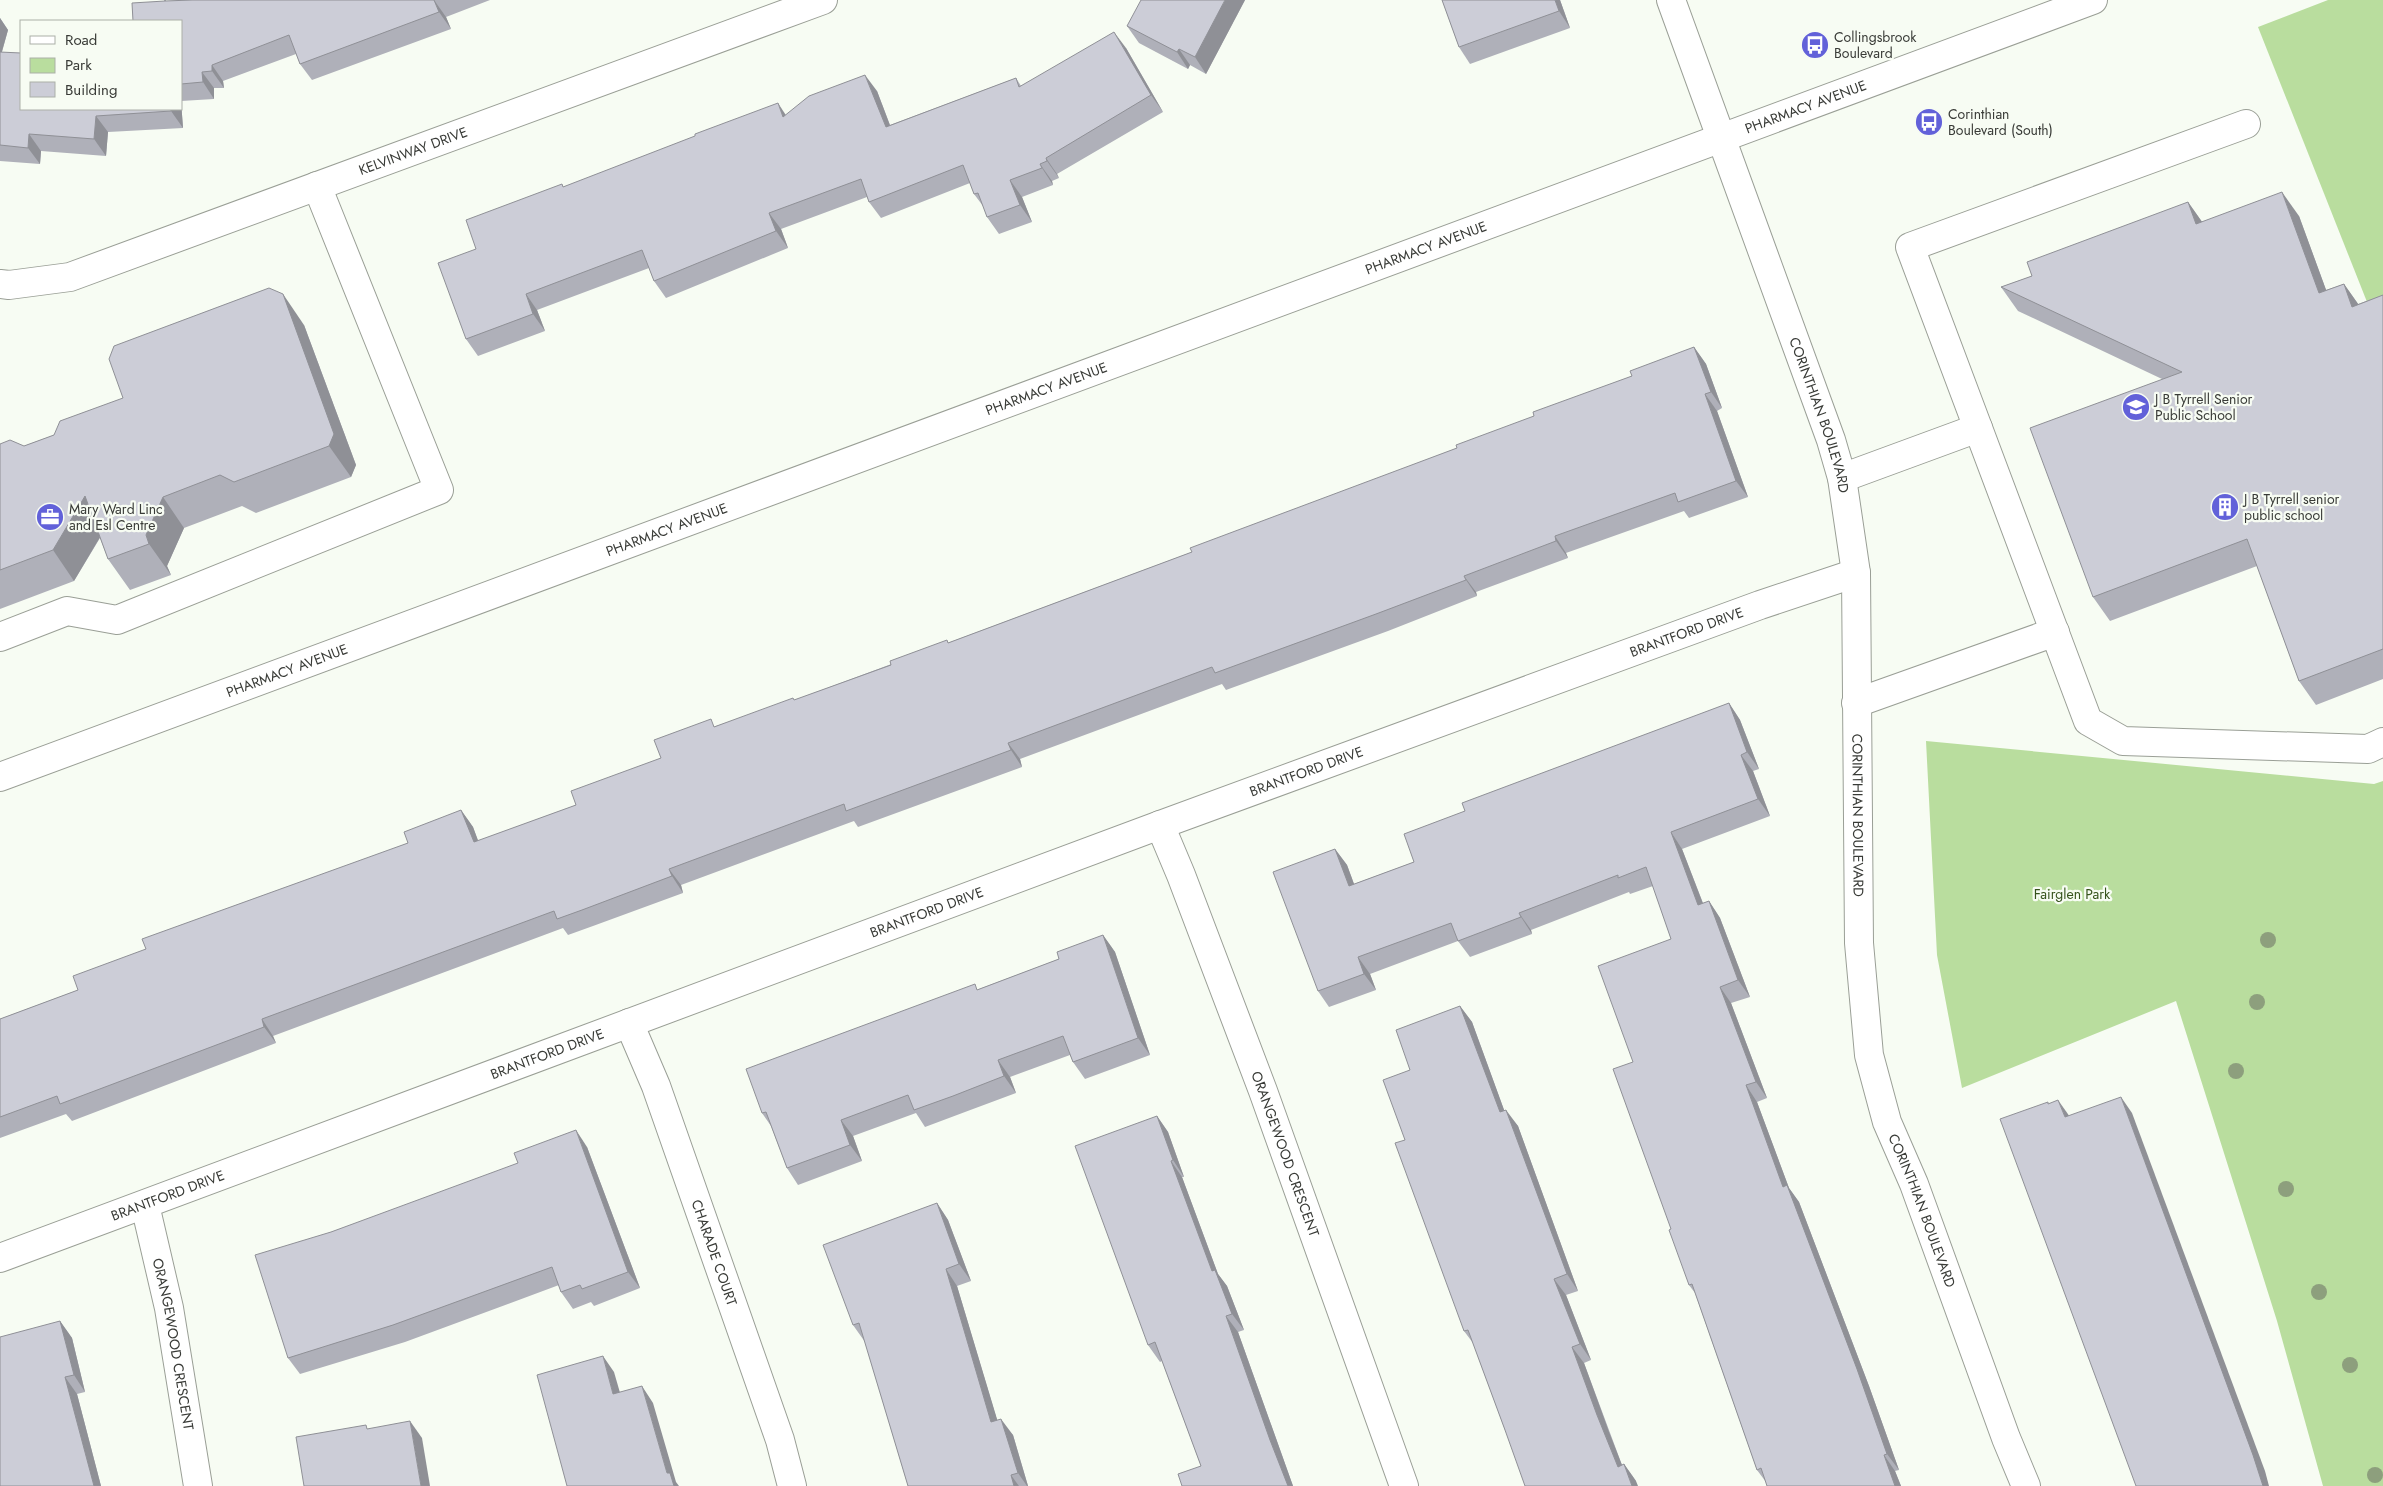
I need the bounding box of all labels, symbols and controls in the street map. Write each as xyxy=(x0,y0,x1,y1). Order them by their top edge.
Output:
legend xyxy=(20,20,182,110)
place label: Collingsbrook Boulevard xyxy=(1834,27,1917,63)
text: Road xyxy=(65,29,97,51)
bus stop icon: Collingsbrook Boulevard xyxy=(1800,30,1830,60)
text: Park xyxy=(65,54,92,76)
street label: PHARMACY AVENUE xyxy=(1742,75,1869,138)
text: Building xyxy=(65,79,117,101)
place label: Corinthian Boulevard (South) xyxy=(1948,104,2053,140)
bus stop icon: Corinthian Boulevard (South) xyxy=(1914,107,1944,137)
street label: KELVINWAY DRIVE xyxy=(356,122,470,180)
street label: PHARMACY AVENUE xyxy=(1362,216,1490,279)
street label: CORINTHIAN BOULEVARD xyxy=(1784,334,1854,494)
street label: PHARMACY AVENUE xyxy=(983,357,1110,420)
place label: J B Tyrrell Senior Public School xyxy=(2153,389,2253,425)
school or university icon: J B Tyrrell Senior Public School xyxy=(2121,392,2151,422)
place label: J B Tyrrell senior public school xyxy=(2242,489,2340,525)
building icon: J B Tyrrell senior public school xyxy=(2210,492,2240,522)
street label: PHARMACY AVENUE xyxy=(603,498,730,561)
place label: Mary Ward Linc and Esl Centre xyxy=(69,499,163,535)
office icon: Mary Ward Linc and Esl Centre xyxy=(35,502,65,532)
street label: BRANTFORD DRIVE xyxy=(1627,602,1746,662)
street label: PHARMACY AVENUE xyxy=(223,639,351,702)
street label: CORINTHIAN BOULEVARD xyxy=(1847,734,1869,897)
street label: BRANTFORD DRIVE xyxy=(1247,741,1366,801)
street label: BRANTFORD DRIVE xyxy=(867,882,986,942)
park label: Fairglen Park xyxy=(2034,884,2111,904)
street label: BRANTFORD DRIVE xyxy=(488,1023,607,1084)
street label: ORANGEWOOD CRESCENT xyxy=(1246,1068,1324,1240)
street label: CORINTHIAN BOULEVARD xyxy=(1883,1131,1961,1290)
street label: BRANTFORD DRIVE xyxy=(108,1165,227,1226)
street label: CHARADE COURT xyxy=(687,1197,742,1309)
street label: ORANGEWOOD CRESCENT xyxy=(148,1256,199,1432)

